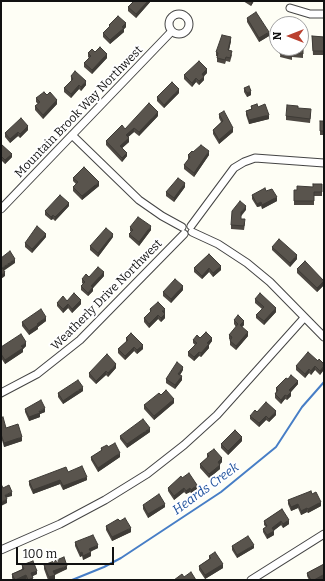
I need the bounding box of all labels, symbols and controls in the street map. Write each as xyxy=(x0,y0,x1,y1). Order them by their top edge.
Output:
north arrow xyxy=(269,16,309,56)
text: N xyxy=(271,32,284,40)
street label: Mountain Brook Way Northwest xyxy=(12,43,146,181)
street label: Weatherly Drive Northwest xyxy=(49,237,165,353)
water label: Heards Creek xyxy=(170,460,242,518)
scale bar xyxy=(18,539,116,565)
text: 100 m xyxy=(23,547,57,561)

